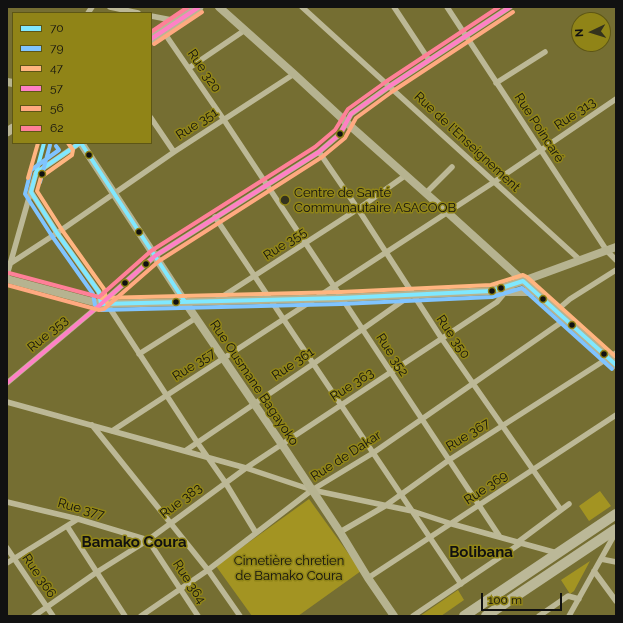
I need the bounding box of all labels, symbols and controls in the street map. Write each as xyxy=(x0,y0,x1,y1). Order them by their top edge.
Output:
legend xyxy=(12,12,152,144)
north arrow xyxy=(571,12,611,52)
text: 70 xyxy=(50,21,64,35)
text: N xyxy=(573,28,586,37)
text: 79 xyxy=(50,41,63,55)
street label: Rue 320 xyxy=(184,46,224,96)
text: 47 xyxy=(50,61,63,75)
text: 57 xyxy=(50,81,63,95)
street label: Rue de l'Enseignement xyxy=(411,89,523,195)
street label: Rue Poincaré xyxy=(511,90,567,166)
street label: Rue 313 xyxy=(551,95,599,133)
text: 56 xyxy=(50,101,64,115)
street label: Rue 351 xyxy=(173,105,221,143)
text: 62 xyxy=(50,121,64,135)
unlabelled marker xyxy=(335,129,345,139)
unlabelled marker xyxy=(84,150,94,160)
unlabelled marker xyxy=(37,169,47,179)
place label: Centre de Santé Communautaire ASACOOB xyxy=(294,185,456,216)
marker: Centre de Santé Communautaire ASACOOB xyxy=(279,194,291,206)
street label: Rue 355 xyxy=(261,224,309,264)
unlabelled marker xyxy=(134,227,144,237)
unlabelled marker xyxy=(141,259,151,269)
unlabelled marker xyxy=(120,278,130,288)
unlabelled marker xyxy=(496,283,506,293)
unlabelled marker xyxy=(487,286,497,296)
unlabelled marker xyxy=(538,294,548,304)
unlabelled marker xyxy=(171,297,181,307)
street label: Rue 350 xyxy=(433,312,473,362)
street label: Rue 353 xyxy=(25,313,71,355)
street label: Rue Ousmane Bagayoko xyxy=(206,317,302,449)
unlabelled marker xyxy=(567,320,577,330)
street label: Rue 352 xyxy=(372,331,412,379)
street label: Rue 361 xyxy=(269,344,317,384)
street label: Rue 357 xyxy=(170,345,218,385)
unlabelled marker xyxy=(599,349,609,359)
street label: Rue 363 xyxy=(327,365,377,405)
street label: Rue 367 xyxy=(443,415,493,455)
street label: Rue de Dakar xyxy=(308,427,384,485)
street label: Rue 369 xyxy=(461,468,511,508)
street label: Rue 383 xyxy=(157,480,205,522)
street label: Rue 377 xyxy=(56,495,106,523)
district label: Bamako Coura xyxy=(81,533,187,551)
district label: Bolibana xyxy=(449,543,513,561)
street label: Rue 366 xyxy=(19,551,59,601)
park label: Cimetière chretien de Bamako Coura xyxy=(234,553,344,584)
street label: Rue 364 xyxy=(169,557,209,607)
scale bar xyxy=(483,585,564,611)
text: 100 m xyxy=(488,593,522,607)

